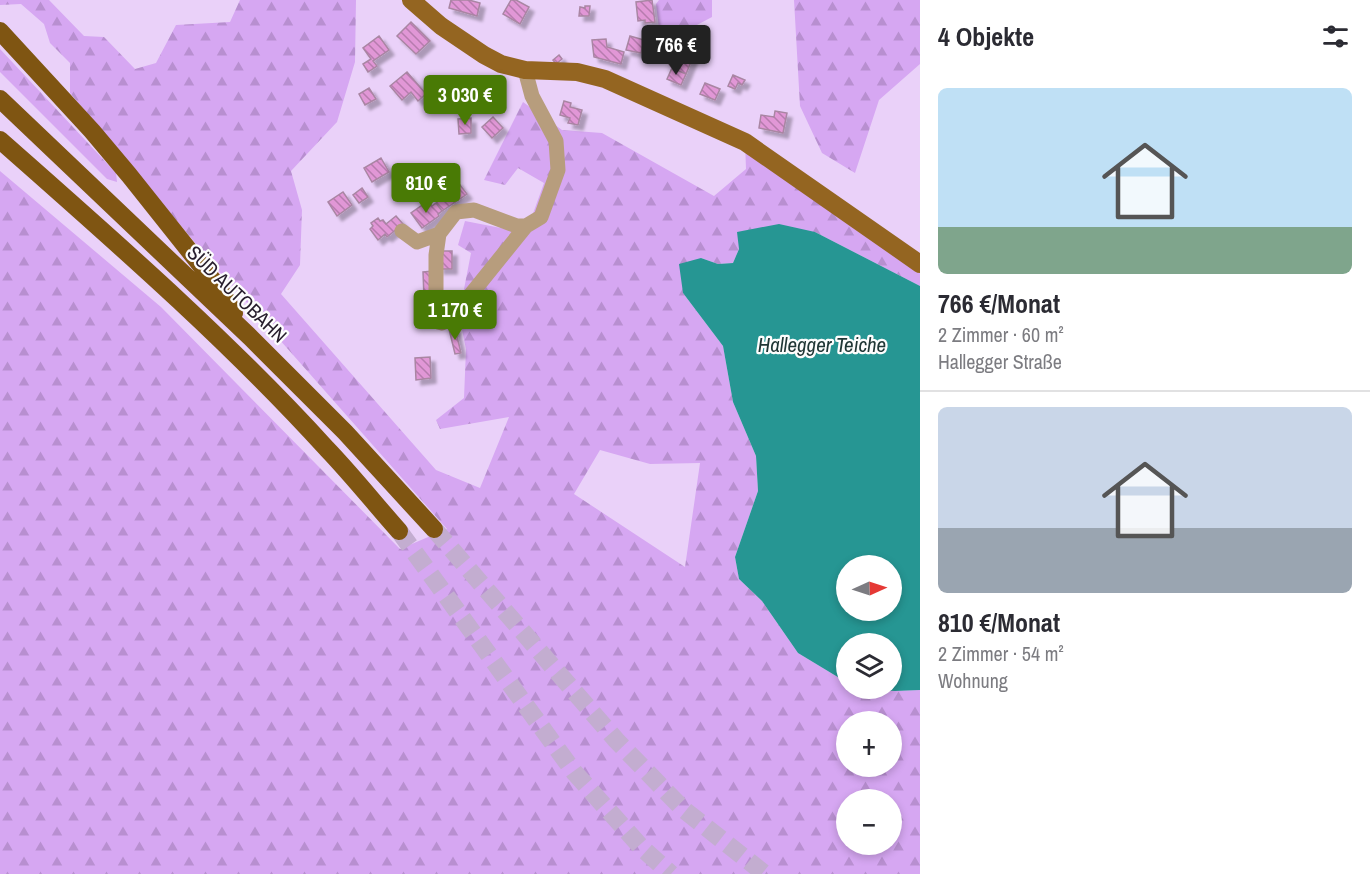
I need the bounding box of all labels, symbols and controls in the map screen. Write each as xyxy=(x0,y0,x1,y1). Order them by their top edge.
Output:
text: 4 Objekte xyxy=(938,19,1034,54)
icon: filters xyxy=(1319,20,1352,53)
pin: 766 € xyxy=(634,25,718,76)
text: 766 € xyxy=(655,31,697,58)
pin: 3 030 € xyxy=(410,75,520,126)
text: 3 030 € xyxy=(438,81,492,108)
icon: home xyxy=(1091,127,1199,235)
pin: 810 € xyxy=(384,163,468,214)
text: 810 € xyxy=(405,169,447,196)
street label: SÜD AUTOBAHN xyxy=(182,239,293,348)
text: 766 €/Monat xyxy=(938,286,1060,321)
pin: 1 170 € xyxy=(400,290,510,341)
text: 1 170 € xyxy=(428,296,482,323)
text: 2 Zimmer · 60 m² xyxy=(938,321,1064,348)
water label: Hallegger Teiche xyxy=(758,330,886,359)
text: Hallegger Straße xyxy=(938,348,1062,375)
icon: home xyxy=(1091,446,1199,554)
north arrow xyxy=(836,555,902,621)
map controls xyxy=(836,555,902,855)
text: 810 €/Monat xyxy=(938,605,1060,640)
button: layers xyxy=(836,633,902,699)
text: 2 Zimmer · 54 m² xyxy=(938,640,1064,667)
text: Wohnung xyxy=(938,667,1008,694)
button: + xyxy=(836,711,902,777)
button: − xyxy=(836,789,902,855)

